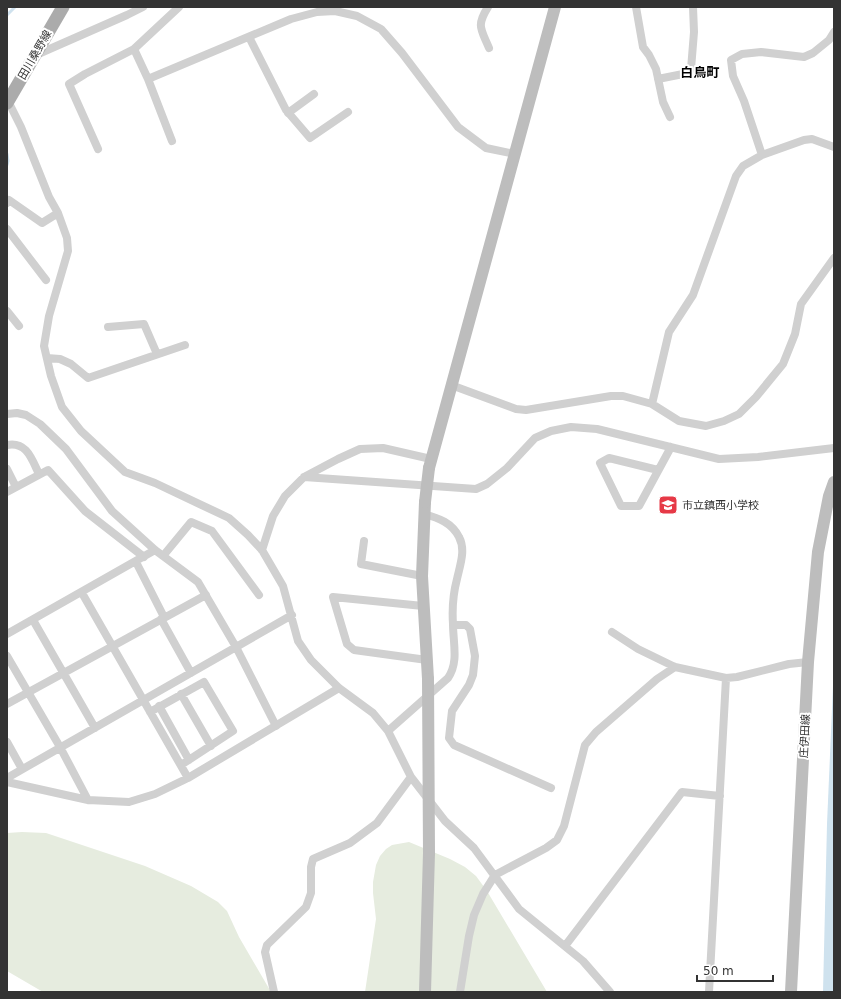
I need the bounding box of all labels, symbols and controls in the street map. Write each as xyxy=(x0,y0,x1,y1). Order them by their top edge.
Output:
street label: 田川桑野線 xyxy=(16,28,54,82)
district label: 白鳥町 xyxy=(680,65,720,80)
school or university icon: 市立鎮西小学校 xyxy=(657,494,679,516)
place label: 市立鎮西小学校 xyxy=(682,499,759,512)
street label: 庄伊田線 xyxy=(797,714,813,758)
scale bar xyxy=(697,957,773,983)
text: 50 m xyxy=(703,964,734,978)

